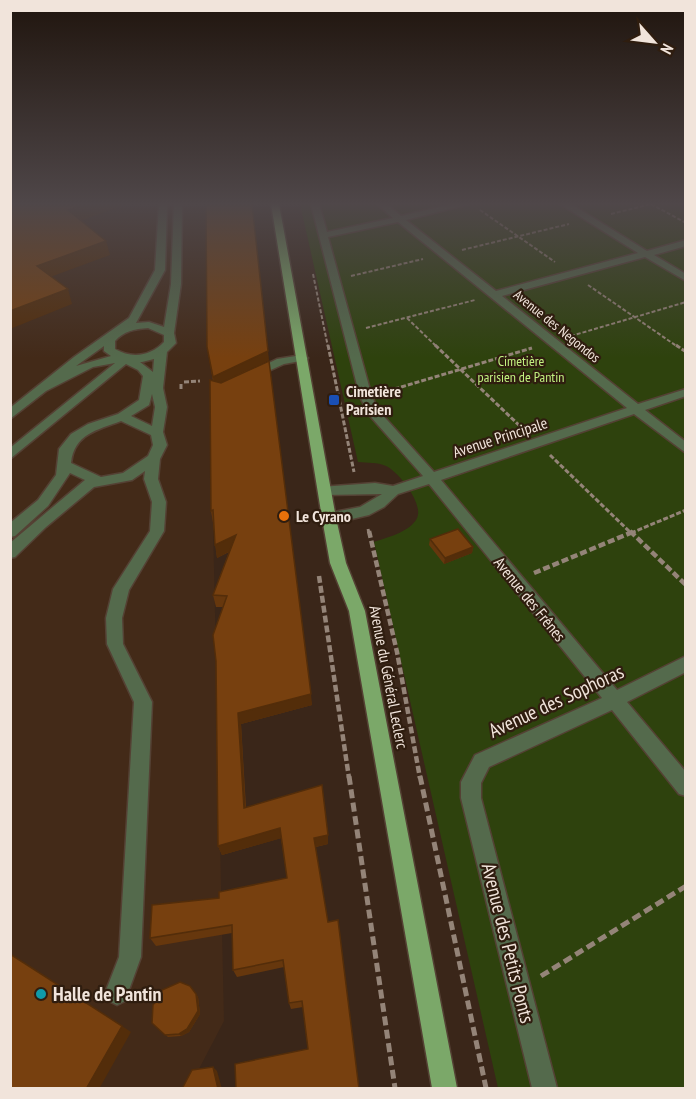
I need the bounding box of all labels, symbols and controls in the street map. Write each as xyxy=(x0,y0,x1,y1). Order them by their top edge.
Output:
north arrow xyxy=(624,12,684,72)
text: N xyxy=(656,41,678,58)
street label: Avenue des Negondos xyxy=(510,286,604,367)
park label: Cimetière parisien de Pantin xyxy=(478,352,564,386)
place label: Cimetière Parisien xyxy=(346,381,401,419)
marker: Cimetière Parisien xyxy=(327,393,341,407)
street label: Avenue Principale xyxy=(450,412,550,462)
place label: Le Cyrano xyxy=(296,506,351,526)
marker: Le Cyrano xyxy=(277,509,291,523)
street label: Avenue des Frênes xyxy=(490,553,570,645)
street label: Avenue du Général Leclerc xyxy=(365,604,413,751)
street label: Avenue des Sophoras xyxy=(484,658,628,744)
street label: Avenue des Petits Ponts xyxy=(476,860,540,1026)
place label: Halle de Pantin xyxy=(53,981,161,1007)
marker: Halle de Pantin xyxy=(34,987,48,1001)

